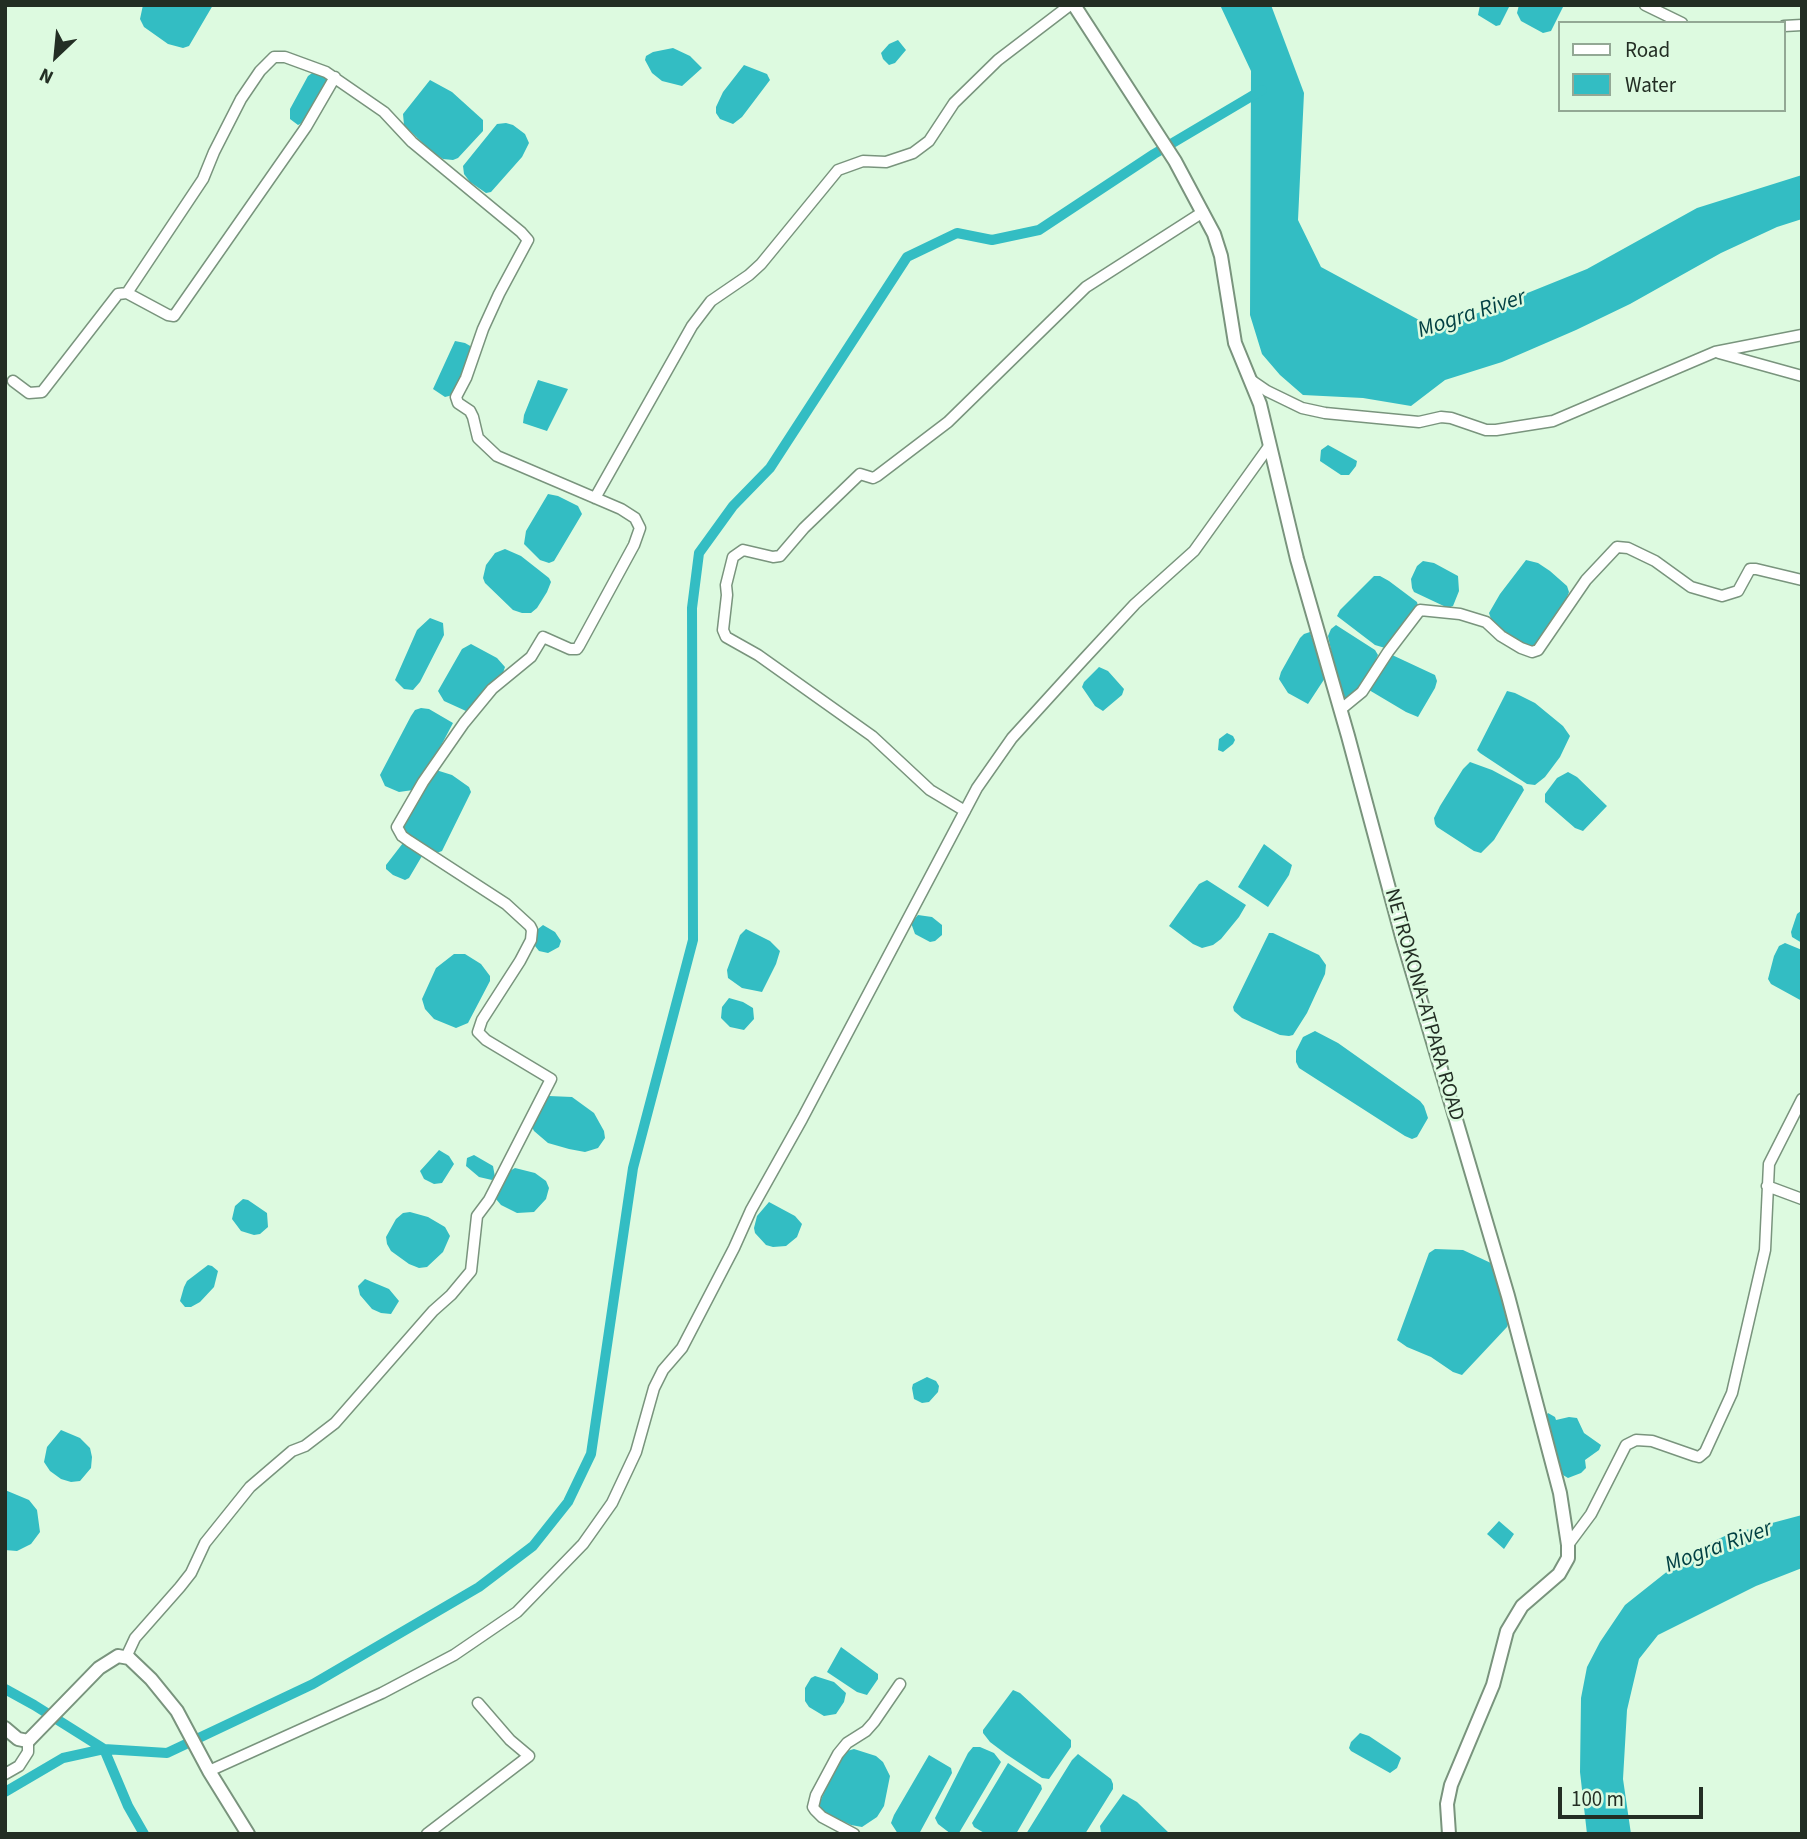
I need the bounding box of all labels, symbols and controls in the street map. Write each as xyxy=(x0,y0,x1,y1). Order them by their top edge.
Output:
north arrow xyxy=(21,21,91,91)
legend xyxy=(1559,21,1786,112)
text: Road xyxy=(1625,35,1670,65)
text: N xyxy=(35,60,58,90)
text: Water xyxy=(1625,70,1676,100)
water label: Mogra River xyxy=(1414,285,1530,345)
street label: NETROKONA-ATPARA ROAD xyxy=(1378,886,1468,1124)
water label: Mogra River xyxy=(1662,1516,1776,1580)
scale bar xyxy=(1562,1772,1707,1816)
text: 100 m xyxy=(1571,1784,1624,1814)

